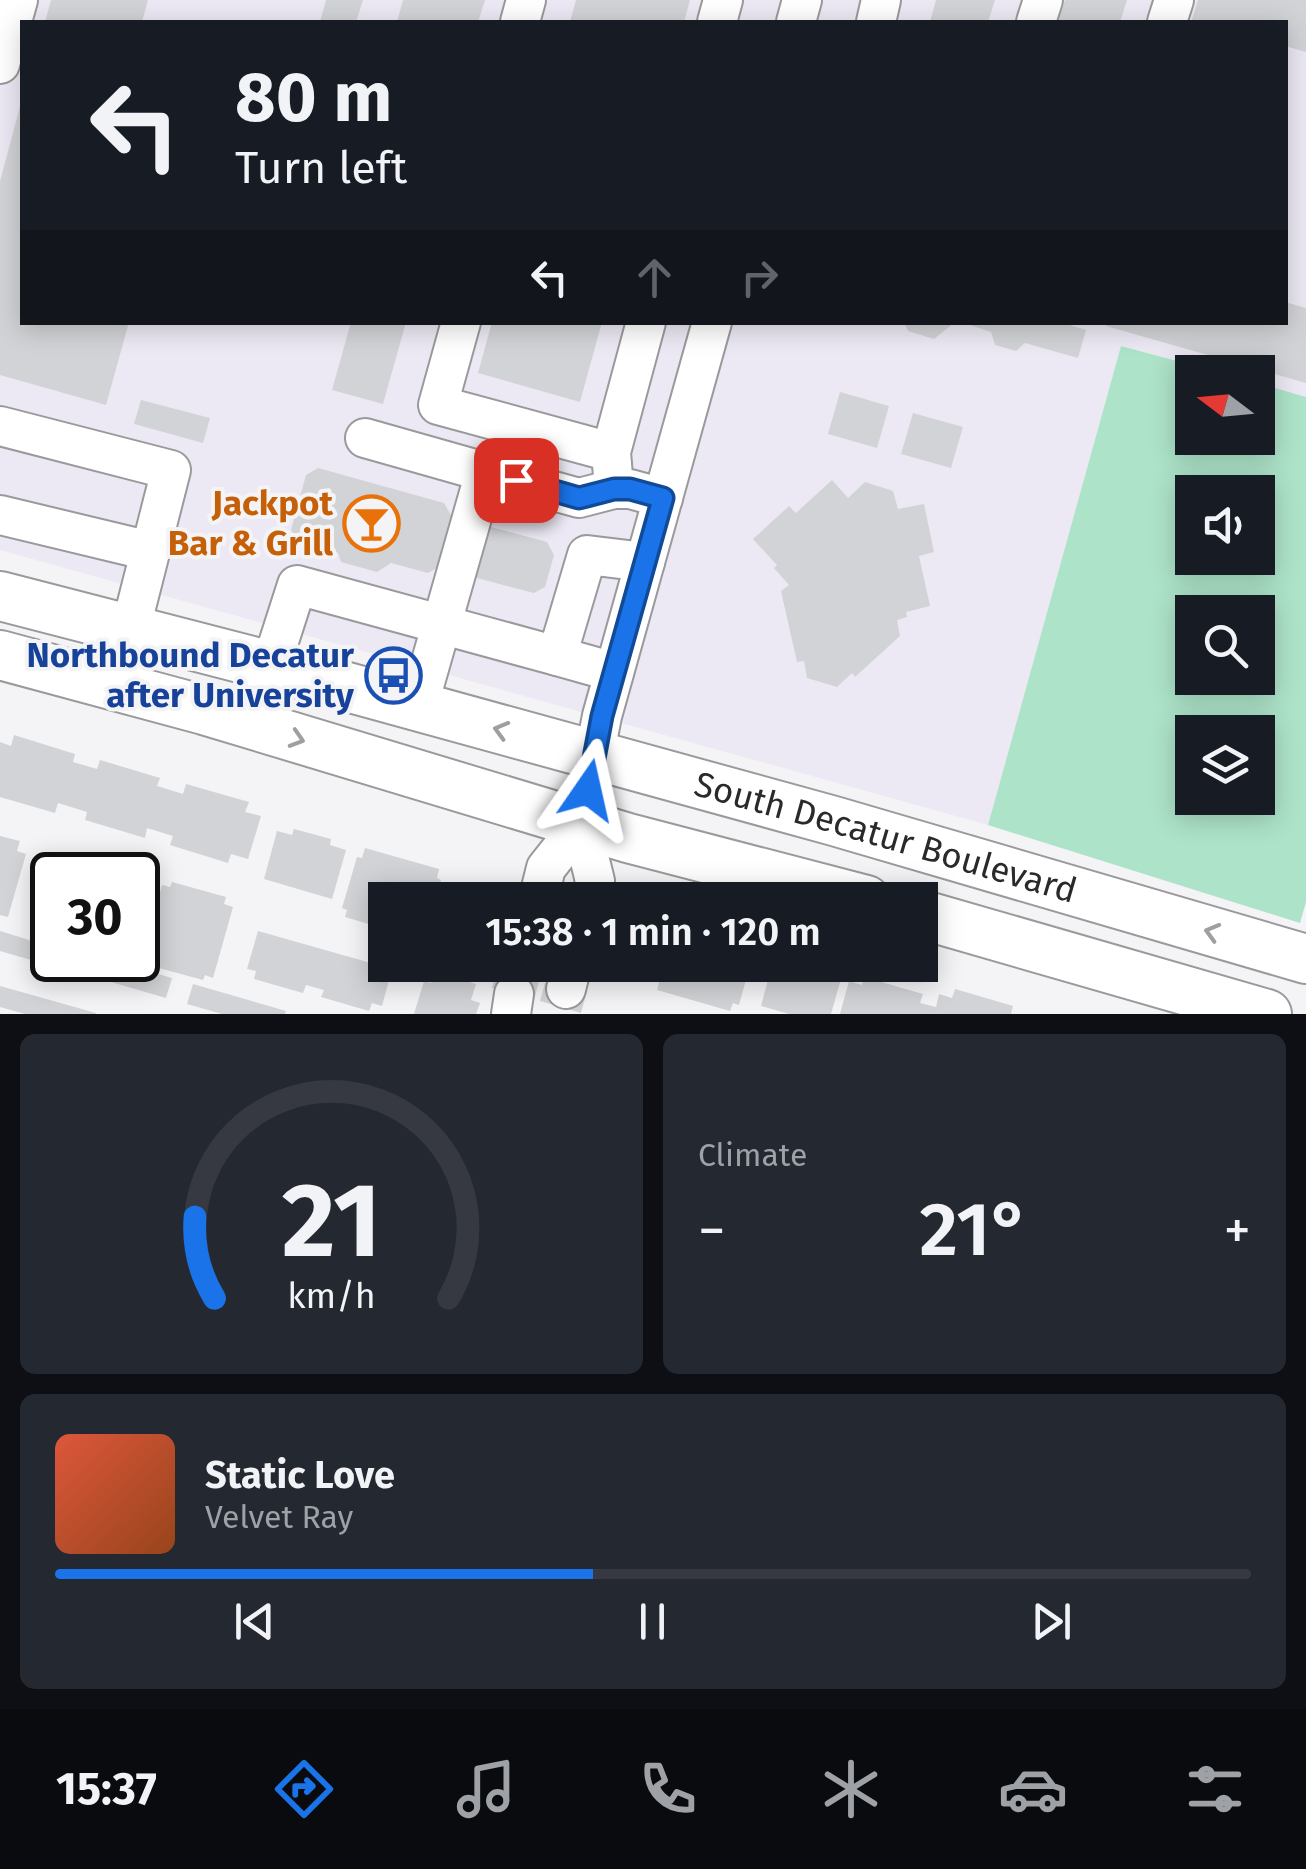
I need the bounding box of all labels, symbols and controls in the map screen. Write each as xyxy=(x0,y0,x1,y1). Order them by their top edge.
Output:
text: 80 m xyxy=(235,56,392,140)
icon: left xyxy=(70,60,200,190)
text: Turn left xyxy=(235,141,407,195)
icon: left xyxy=(522,250,577,305)
icon: ahead xyxy=(627,250,682,305)
icon: right xyxy=(732,250,787,305)
north arrow xyxy=(1175,355,1275,455)
map controls xyxy=(1175,355,1275,815)
pin xyxy=(474,438,559,523)
icon: arrive xyxy=(489,453,544,508)
button: sound xyxy=(1175,475,1275,575)
place label: Jackpot Bar & Grill xyxy=(168,482,334,564)
bar icon: Jackpot Bar & Grill xyxy=(342,493,402,553)
button: search xyxy=(1175,595,1275,695)
place label: Northbound Decatur after University xyxy=(27,634,355,716)
bus stop icon: Northbound Decatur after University xyxy=(363,645,423,705)
button: layers xyxy=(1175,715,1275,815)
one-way arrow xyxy=(493,721,510,742)
one-way arrow xyxy=(288,727,305,748)
position arrow xyxy=(536,738,640,842)
street label: South Decatur Boulevard xyxy=(690,763,1082,912)
speed limit sign: 30 xyxy=(30,852,160,982)
text: 15:38 · 1 min · 120 m xyxy=(485,909,821,955)
one-way arrow xyxy=(1204,923,1221,944)
text: Climate xyxy=(698,1136,807,1174)
text: 21 xyxy=(282,1159,381,1284)
text: 21° xyxy=(920,1185,1030,1275)
text: − xyxy=(698,1198,726,1264)
text: + xyxy=(1224,1198,1251,1264)
text: km/h xyxy=(287,1275,376,1317)
text: Static Love xyxy=(205,1452,395,1498)
text: Velvet Ray xyxy=(205,1498,353,1536)
icon: previous xyxy=(227,1594,282,1649)
icon: pause xyxy=(625,1594,680,1649)
icon: next xyxy=(1024,1594,1079,1649)
icon: directions xyxy=(269,1754,339,1824)
icon: music xyxy=(451,1754,521,1824)
icon: phone xyxy=(633,1754,703,1824)
icon: climate xyxy=(816,1754,886,1824)
icon: car xyxy=(998,1754,1068,1824)
icon: filters xyxy=(1180,1754,1250,1824)
text: 15:37 xyxy=(56,1762,157,1816)

